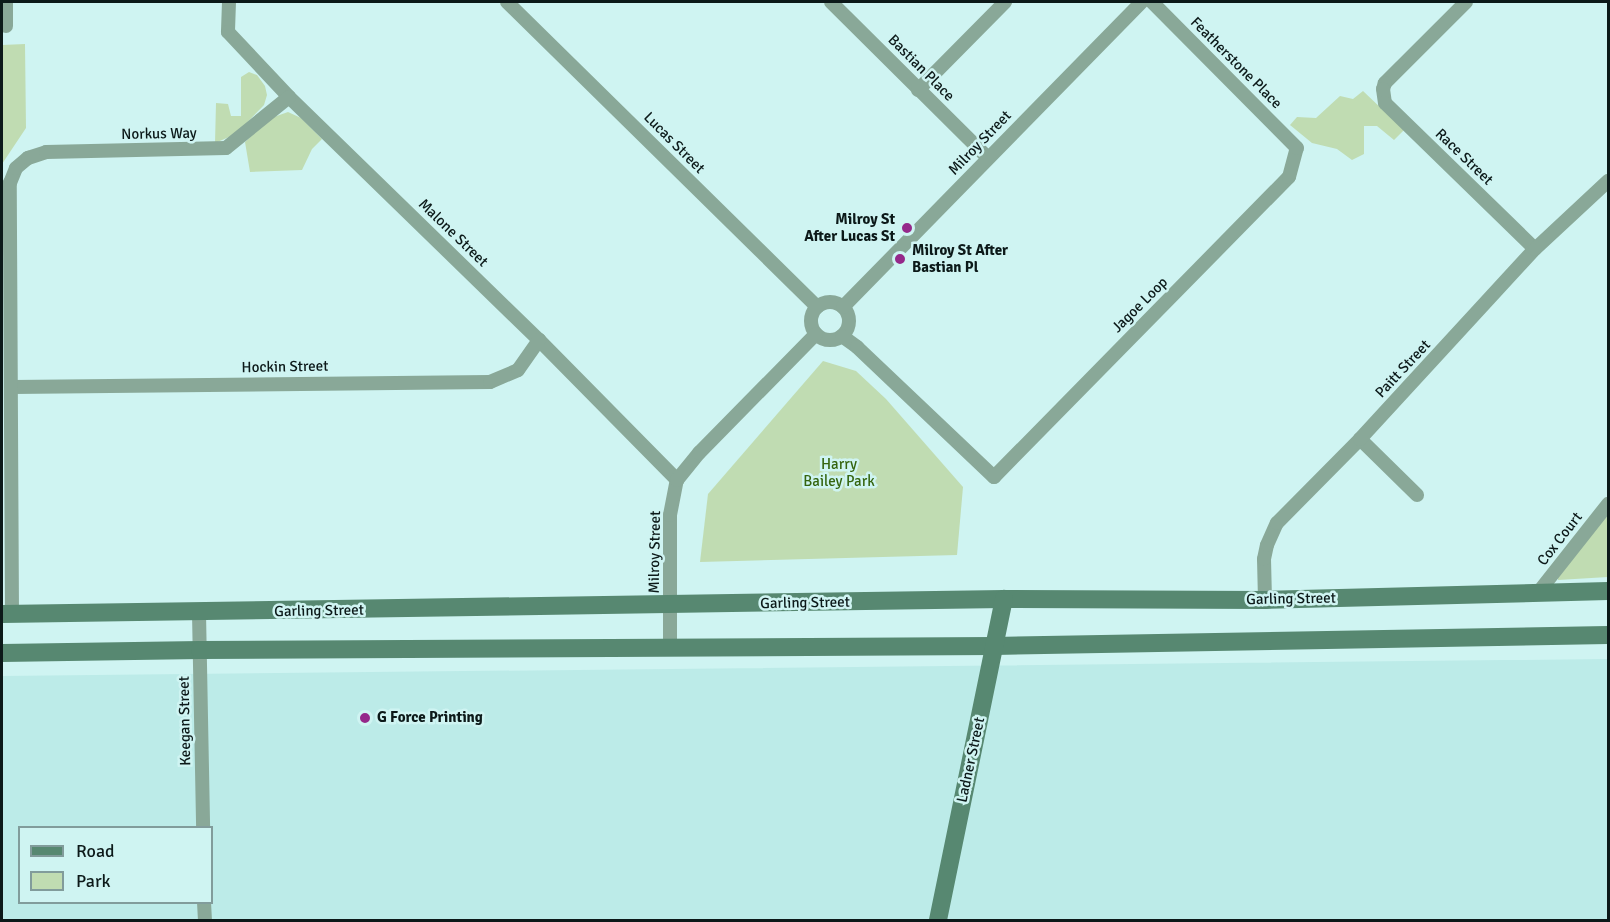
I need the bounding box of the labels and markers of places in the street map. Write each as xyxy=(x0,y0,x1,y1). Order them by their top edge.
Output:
place label: Milroy St After Lucas St xyxy=(804,210,895,245)
marker: Milroy St After Lucas St xyxy=(900,221,914,235)
place label: Milroy St After Bastian Pl xyxy=(912,241,1008,276)
marker: Milroy St After Bastian Pl xyxy=(893,252,907,266)
place label: G Force Printing xyxy=(377,709,483,727)
marker: G Force Printing xyxy=(358,711,372,725)

